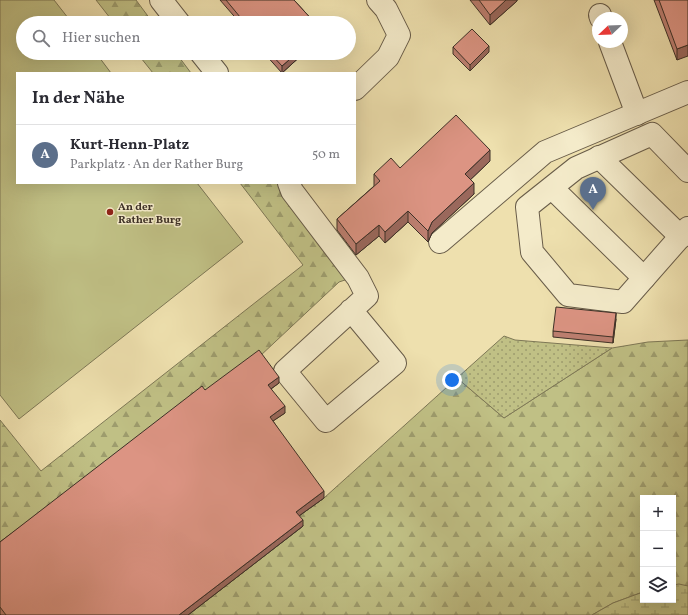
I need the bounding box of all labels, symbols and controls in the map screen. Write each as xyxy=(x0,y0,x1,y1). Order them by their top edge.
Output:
north arrow xyxy=(592,12,628,48)
search box xyxy=(16,16,356,60)
icon: search xyxy=(30,27,52,49)
text: Hier suchen xyxy=(62,28,140,49)
text: In der Nähe xyxy=(32,87,125,110)
text: Kurt-Henn-Platz xyxy=(70,135,189,156)
text: A xyxy=(40,146,50,164)
text: 50 m xyxy=(312,146,340,164)
text: Parkplatz · An der Rather Burg xyxy=(70,156,243,174)
pin: A xyxy=(580,177,606,210)
place label: An der Rather Burg xyxy=(118,200,181,228)
marker: An der Rather Burg xyxy=(105,207,115,217)
your location xyxy=(442,370,462,390)
map controls xyxy=(640,495,676,603)
button: + xyxy=(640,495,676,531)
button: − xyxy=(640,531,676,567)
button: layers xyxy=(640,567,676,603)

